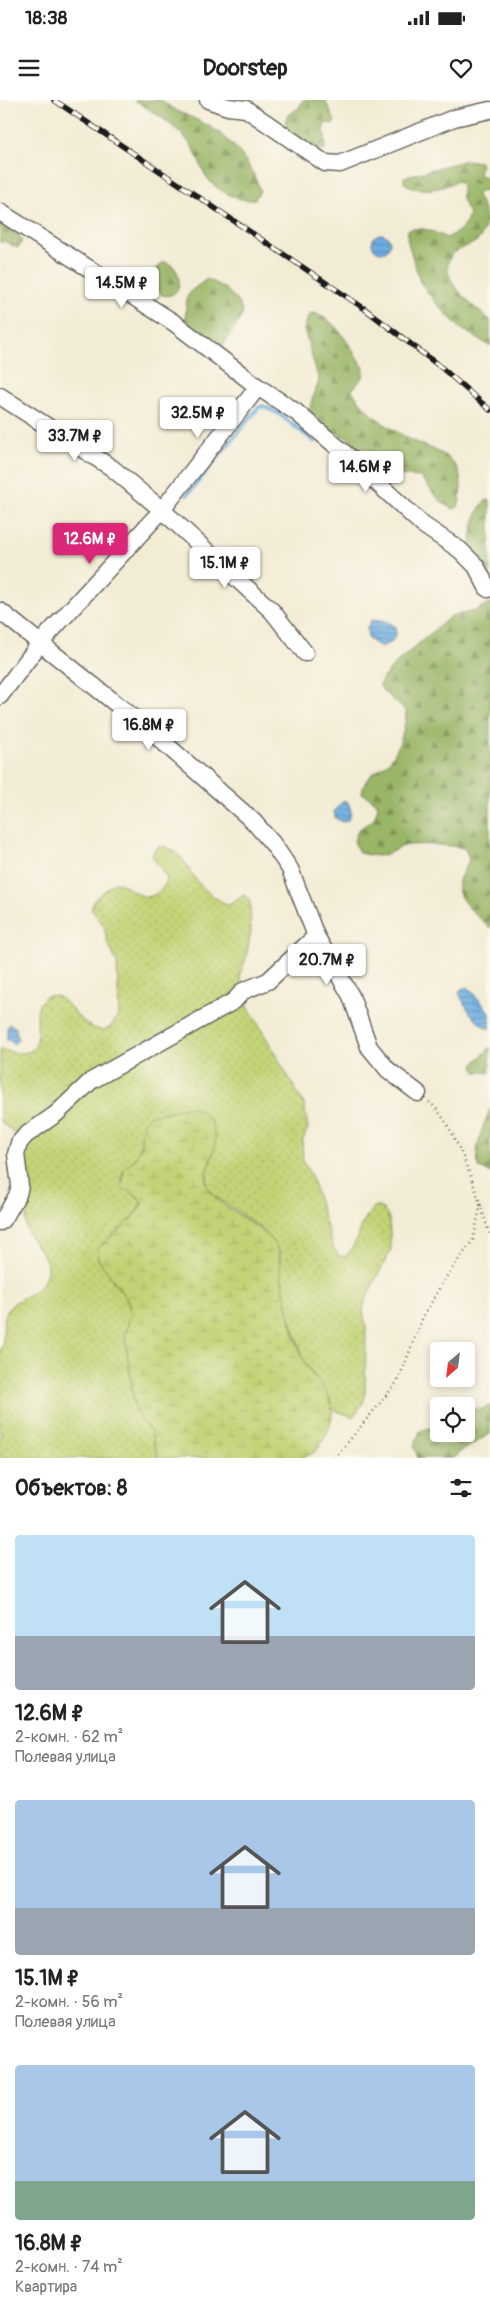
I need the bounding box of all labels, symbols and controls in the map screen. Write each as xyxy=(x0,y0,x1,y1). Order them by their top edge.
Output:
text: 18:38 xyxy=(25,6,67,30)
icon: menu xyxy=(15,54,43,82)
text: Doorstep xyxy=(202,54,288,82)
icon: heart xyxy=(447,54,475,82)
pin: 14.5M ₽ xyxy=(76,266,168,309)
text: 14.5M ₽ xyxy=(96,273,148,293)
pin: 32.5M ₽ xyxy=(152,396,244,439)
text: 32.5M ₽ xyxy=(171,403,225,423)
pin: 33.7M ₽ xyxy=(29,420,121,462)
text: 33.7M ₽ xyxy=(48,426,102,446)
pin: 14.6M ₽ xyxy=(320,450,412,493)
text: 14.6M ₽ xyxy=(340,457,392,477)
pin: 12.6M ₽ xyxy=(44,522,136,565)
text: 12.6M ₽ xyxy=(64,529,116,549)
pin: 15.1M ₽ xyxy=(179,546,271,589)
text: 15.1M ₽ xyxy=(200,553,250,573)
pin: 16.8M ₽ xyxy=(103,708,195,751)
text: 16.8M ₽ xyxy=(123,715,175,735)
pin: 20.7M ₽ xyxy=(281,944,373,986)
text: 20.7M ₽ xyxy=(299,950,355,970)
north arrow xyxy=(430,1342,475,1388)
map controls xyxy=(430,1342,475,1442)
button: locate xyxy=(430,1397,475,1442)
icon: filters xyxy=(447,1474,475,1502)
text: Объектов: 8 xyxy=(15,1475,127,1502)
icon: home xyxy=(200,1567,290,1657)
text: 12.6M ₽ xyxy=(15,1700,84,1727)
text: 2-комн. · 62 m² xyxy=(15,1727,123,1747)
text: Полевая улица xyxy=(15,1747,116,1767)
icon: home xyxy=(200,1832,290,1922)
text: 15.1M ₽ xyxy=(15,1965,80,1992)
text: 2-комн. · 56 m² xyxy=(15,1992,123,2012)
text: Полевая улица xyxy=(15,2012,116,2032)
icon: home xyxy=(200,2097,290,2187)
text: 16.8M ₽ xyxy=(15,2230,83,2257)
text: 2-комн. · 74 m² xyxy=(15,2257,123,2277)
text: Квартира xyxy=(15,2277,77,2297)

